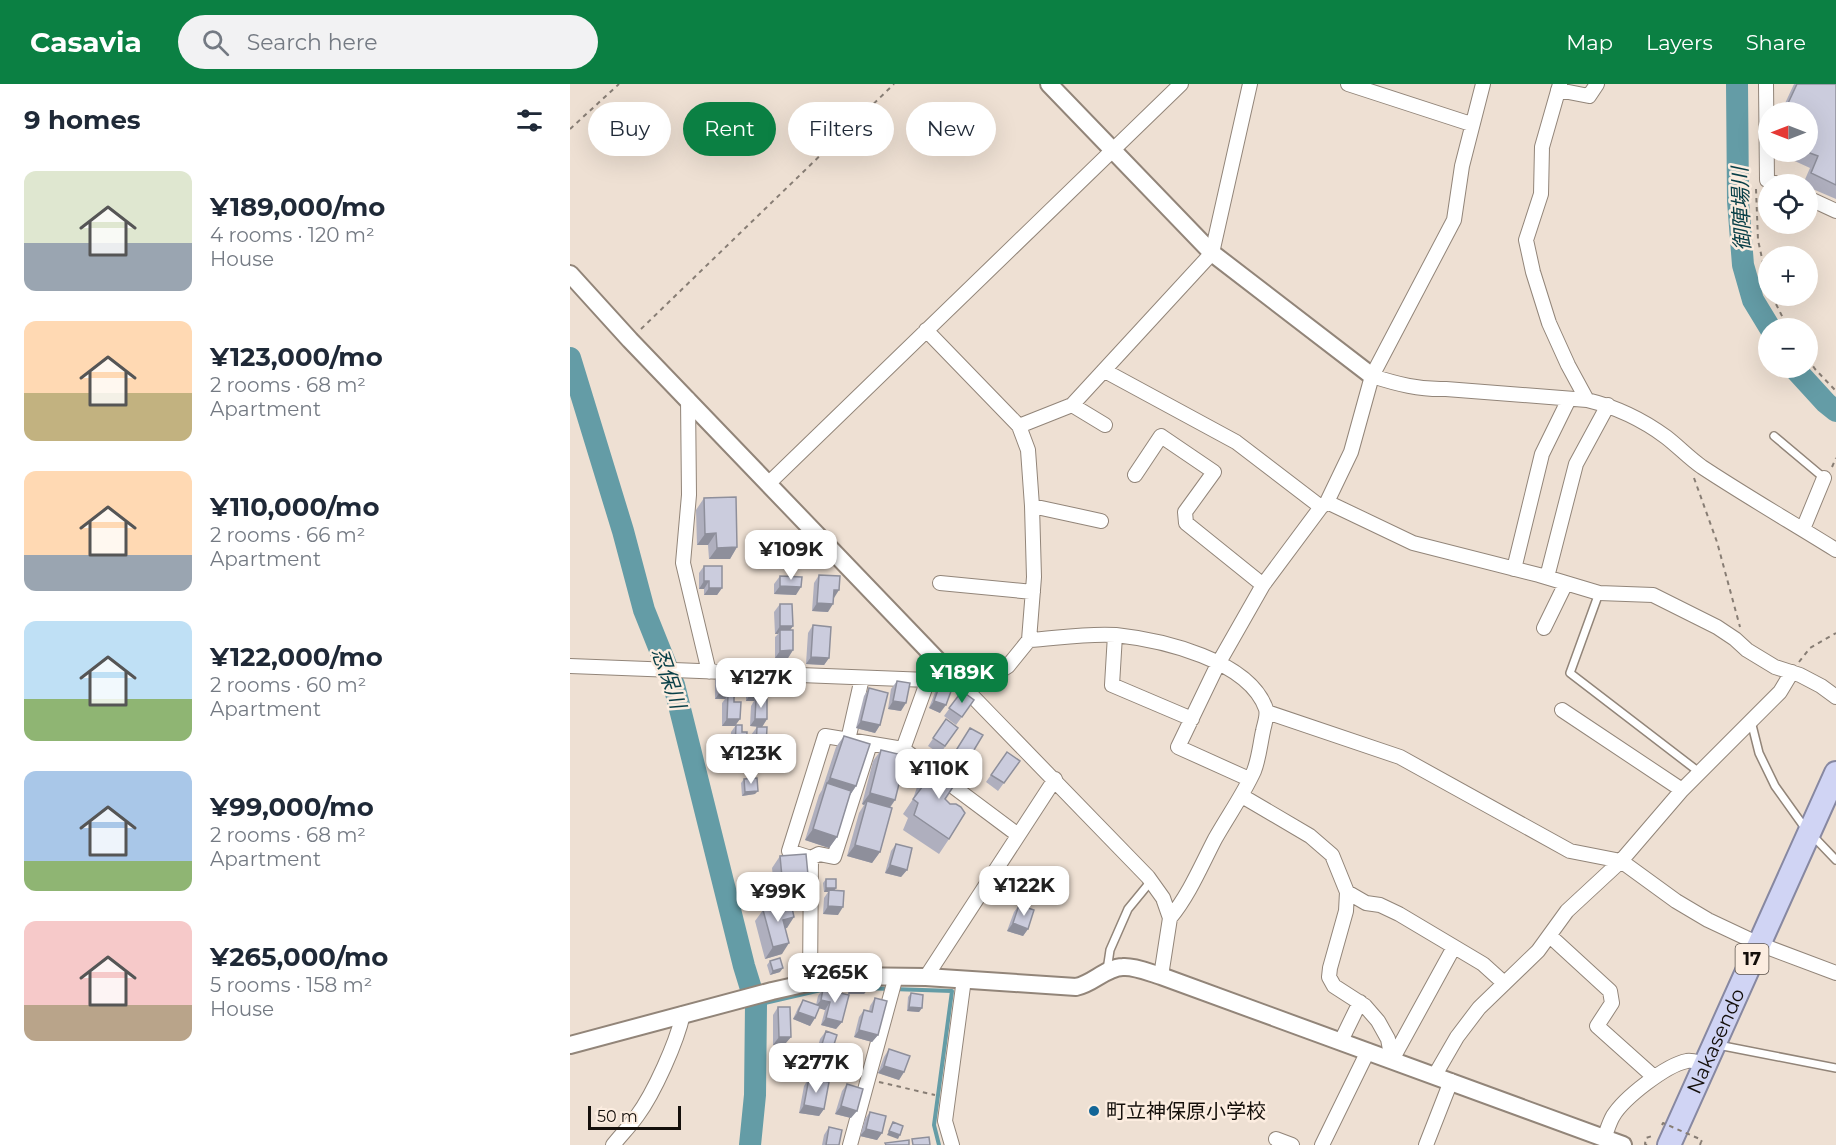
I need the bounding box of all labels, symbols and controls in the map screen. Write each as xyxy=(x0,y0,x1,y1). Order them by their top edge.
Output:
search box xyxy=(178,15,598,69)
text: Casavia xyxy=(30,25,142,59)
icon: search xyxy=(199,26,232,59)
text: Search here xyxy=(247,29,378,56)
text: Map xyxy=(1566,30,1613,55)
text: Layers xyxy=(1646,30,1713,55)
text: Share xyxy=(1746,30,1806,55)
chip: Buy xyxy=(588,102,671,156)
chip: Rent xyxy=(683,102,776,156)
chip: Filters xyxy=(788,102,894,156)
chip: New xyxy=(906,102,996,156)
north arrow xyxy=(1758,102,1818,162)
map controls xyxy=(1758,102,1818,378)
text: 9 homes xyxy=(24,104,141,136)
icon: filters xyxy=(513,104,546,137)
water label: 御陣場川 xyxy=(1727,165,1755,251)
button: locate xyxy=(1758,174,1818,234)
text: ¥189,000/mo xyxy=(210,191,385,223)
icon: home xyxy=(72,195,144,267)
text: 4 rooms · 120 m² xyxy=(210,223,375,247)
button: + xyxy=(1758,246,1818,306)
text: House xyxy=(210,247,274,271)
button: − xyxy=(1758,318,1818,378)
text: ¥123,000/mo xyxy=(210,341,383,373)
icon: home xyxy=(72,345,144,417)
text: 2 rooms · 68 m² xyxy=(210,373,366,397)
text: Apartment xyxy=(210,397,321,421)
text: ¥110,000/mo xyxy=(210,491,379,523)
icon: home xyxy=(72,495,144,567)
text: 2 rooms · 66 m² xyxy=(210,523,365,547)
pin: ¥109K xyxy=(749,530,833,581)
text: ¥109K xyxy=(759,537,823,561)
text: Apartment xyxy=(210,547,321,571)
text: ¥122,000/mo xyxy=(210,641,383,673)
water label: 忍保川 xyxy=(647,644,692,714)
icon: home xyxy=(72,645,144,717)
pin: ¥189K xyxy=(920,653,1004,704)
pin: ¥127K xyxy=(719,658,803,709)
text: ¥189K xyxy=(930,660,994,684)
text: ¥127K xyxy=(730,665,792,689)
text: 2 rooms · 60 m² xyxy=(210,673,366,697)
text: Apartment xyxy=(210,697,321,721)
pin: ¥123K xyxy=(709,734,793,785)
text: ¥123K xyxy=(720,741,782,765)
pin: ¥110K xyxy=(897,749,981,800)
text: ¥110K xyxy=(909,756,969,780)
text: ¥99,000/mo xyxy=(210,791,374,823)
icon: home xyxy=(72,795,144,867)
text: 2 rooms · 68 m² xyxy=(210,823,366,847)
text: Apartment xyxy=(210,847,321,871)
pin: ¥122K xyxy=(982,866,1066,917)
pin: ¥99K xyxy=(742,872,814,923)
text: ¥122K xyxy=(993,873,1055,897)
text: ¥99K xyxy=(751,879,806,903)
text: ¥265,000/mo xyxy=(210,941,388,973)
road number: 17 xyxy=(1736,944,1768,974)
icon: home xyxy=(72,945,144,1017)
pin: ¥265K xyxy=(793,953,877,1004)
text: ¥265K xyxy=(802,960,868,984)
text: 5 rooms · 158 m² xyxy=(210,973,372,997)
street label: Nakasendo xyxy=(1682,984,1750,1098)
text: House xyxy=(210,997,274,1021)
pin: ¥277K xyxy=(774,1043,858,1094)
text: ¥277K xyxy=(783,1050,849,1074)
place label: 町立神保原小学校 xyxy=(1106,1099,1266,1123)
scale bar xyxy=(588,1103,681,1130)
marker: 町立神保原小学校 xyxy=(1087,1104,1101,1118)
text: 50 m xyxy=(597,1107,638,1126)

